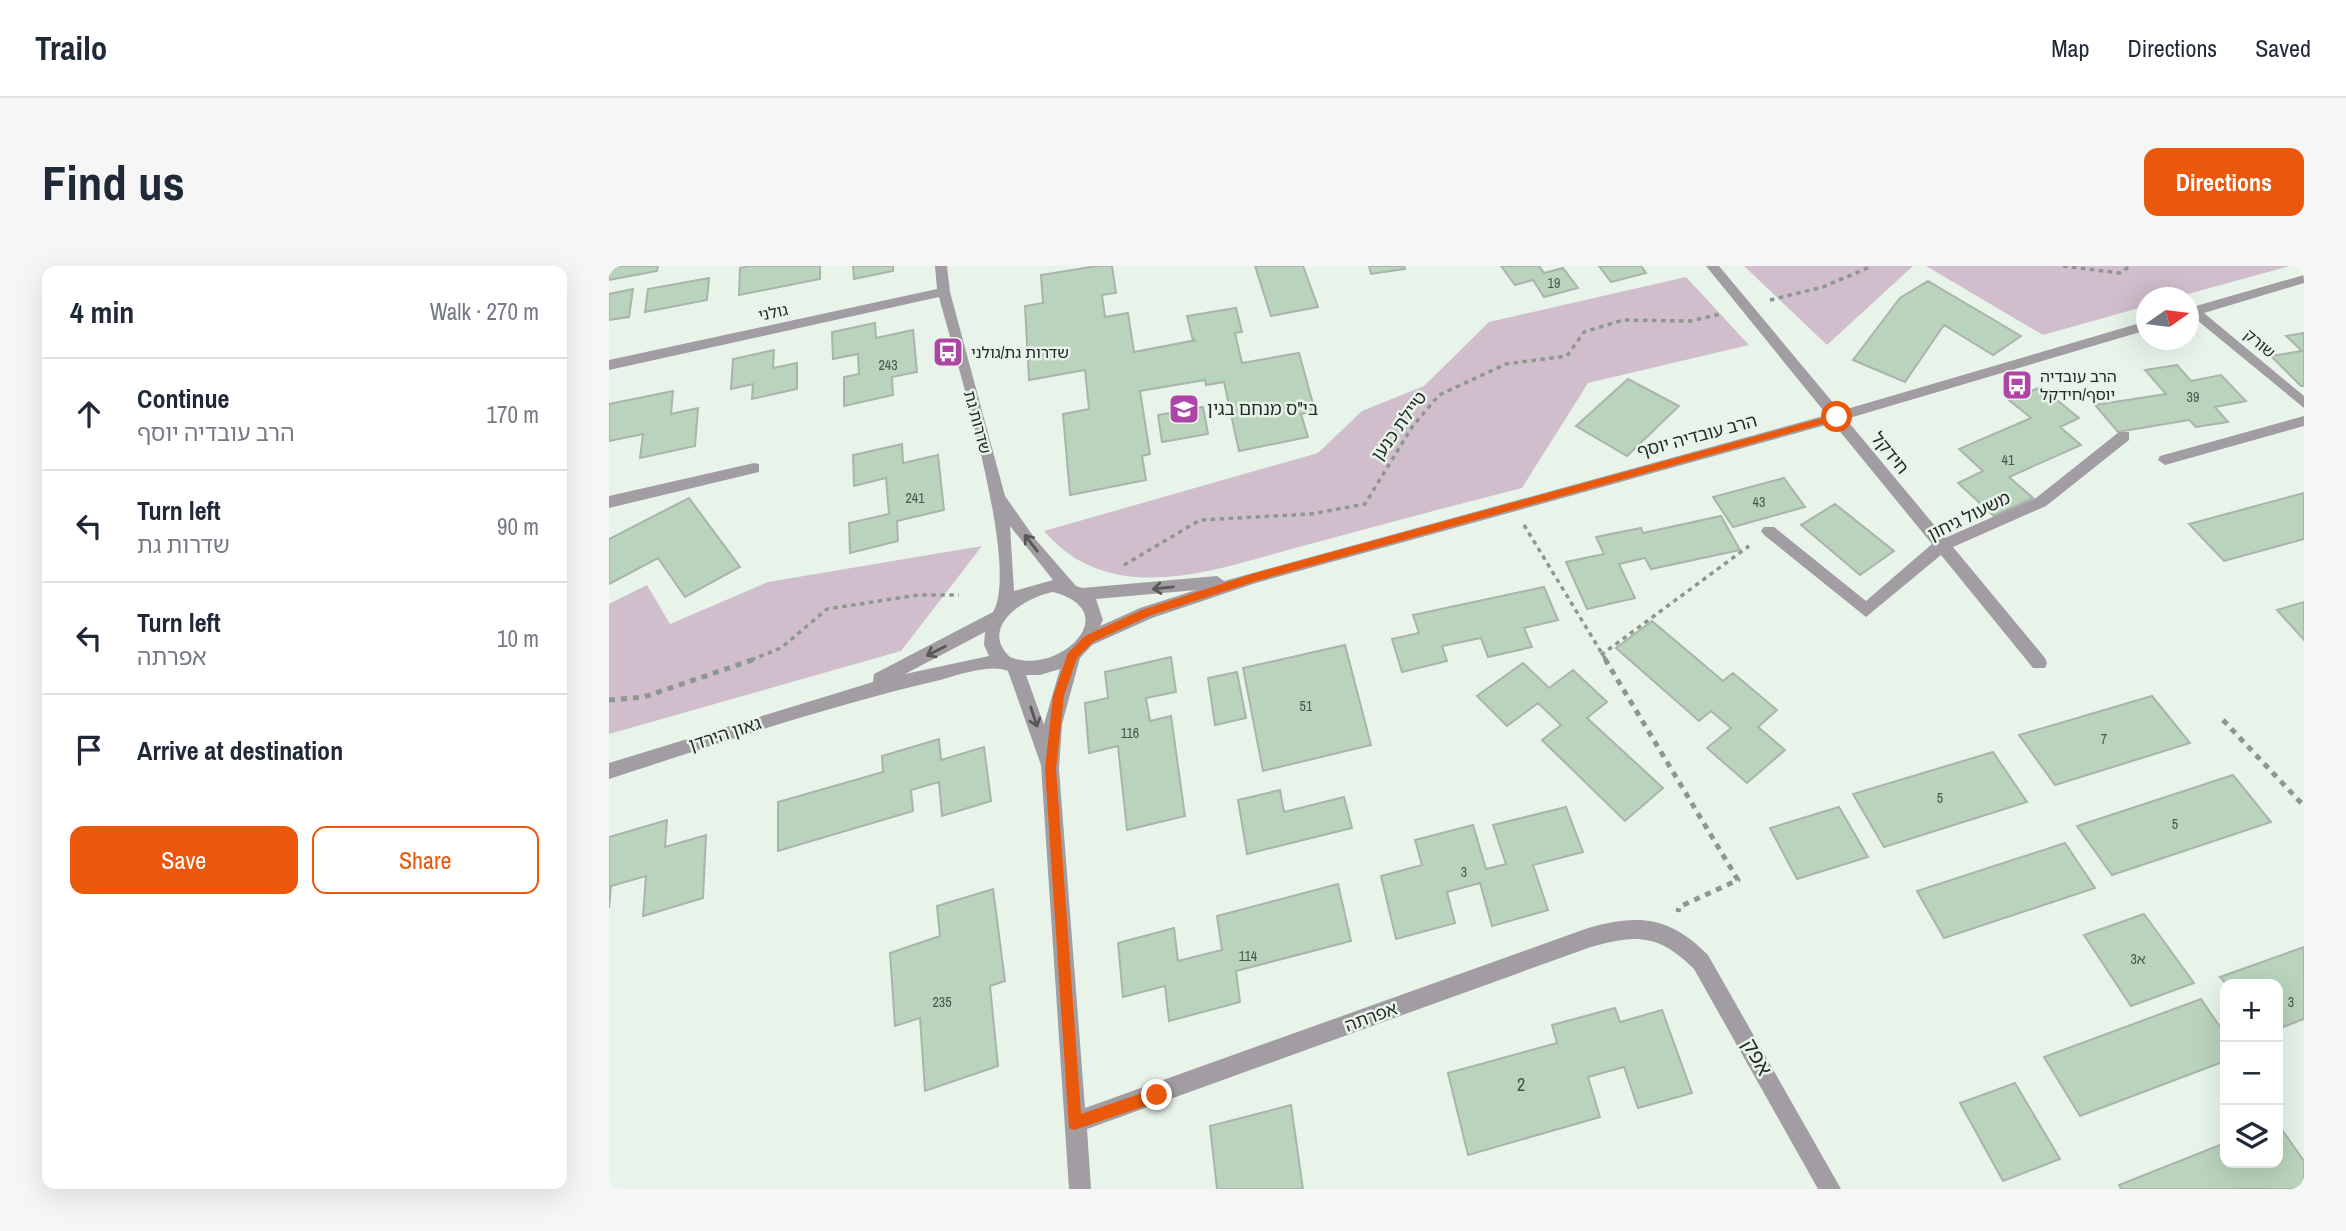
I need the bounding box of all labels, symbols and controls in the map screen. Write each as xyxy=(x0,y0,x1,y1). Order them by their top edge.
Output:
text: Trailo xyxy=(35,26,107,70)
text: Map xyxy=(2051,32,2089,64)
text: Directions xyxy=(2127,32,2217,64)
text: Saved xyxy=(2255,32,2311,64)
button: Directions xyxy=(2144,148,2304,216)
text: Find us xyxy=(42,149,185,215)
house number: 19 xyxy=(1548,274,1560,292)
north arrow xyxy=(2136,287,2199,350)
text: 4 min xyxy=(70,292,134,332)
text: Walk · 270 m xyxy=(430,296,539,327)
street label: גולני xyxy=(756,298,790,326)
street label: שורק xyxy=(2240,323,2280,363)
bus stop icon: שדרות גת/גולני xyxy=(931,335,965,369)
place label: שדרות גת/גולני xyxy=(971,341,1069,363)
house number: 243 xyxy=(878,356,898,374)
place label: הרב עובדיה יוסף/חידקל xyxy=(2040,365,2117,405)
bus stop icon: הרב עובדיה יוסף/חידקל xyxy=(2000,368,2034,402)
text: Continue xyxy=(137,381,229,416)
street label: טיילת כנען xyxy=(1365,386,1432,466)
street label: שדרות גת xyxy=(959,388,997,456)
house number: 39 xyxy=(2187,388,2199,406)
school or university icon: בי"ס מנחם בגין xyxy=(1167,392,1201,426)
icon: ahead xyxy=(70,395,108,433)
place label: בי"ס מנחם בגין xyxy=(1207,396,1318,421)
text: 170 m xyxy=(487,399,539,430)
route start xyxy=(1821,401,1852,432)
street label: הרב עובדיה יוסף xyxy=(1634,407,1760,464)
text: הרב עובדיה יוסף xyxy=(137,417,295,448)
street label: חידקל xyxy=(1866,426,1915,479)
house number: 41 xyxy=(2002,451,2015,469)
street label: משעול גיחון xyxy=(1923,485,2014,546)
house number: 241 xyxy=(905,489,925,507)
text: Turn left xyxy=(137,493,221,528)
house number: 43 xyxy=(1753,493,1765,511)
icon: left xyxy=(70,507,108,545)
text: 90 m xyxy=(497,511,539,542)
text: שדרות גת xyxy=(137,529,230,560)
one-way arrow xyxy=(1024,535,1039,553)
one-way arrow xyxy=(1153,581,1175,594)
text: Turn left xyxy=(137,605,221,640)
icon: left xyxy=(70,619,108,657)
text: 10 m xyxy=(497,623,539,654)
text: אפרתה xyxy=(137,641,207,672)
one-way arrow xyxy=(926,645,947,658)
house number: 51 xyxy=(1300,697,1313,715)
one-way arrow xyxy=(1029,706,1041,728)
street label: גאון הירדן xyxy=(685,710,765,757)
house number: 116 xyxy=(1121,724,1139,742)
house number: 7 xyxy=(2101,730,2107,748)
icon: arrive xyxy=(70,731,108,769)
text: Arrive at destination xyxy=(137,733,343,768)
house number: 5 xyxy=(1937,789,1943,807)
house number: 5 xyxy=(2172,815,2178,833)
button: Save xyxy=(70,826,298,894)
button: Share xyxy=(312,826,539,894)
house number: 3 xyxy=(1461,863,1467,881)
house number: 114 xyxy=(1239,947,1258,965)
house number: 3א xyxy=(2130,950,2146,968)
map controls xyxy=(2220,979,2283,1168)
button: + xyxy=(2220,979,2283,1042)
house number: 235 xyxy=(932,993,952,1011)
house number: 3 xyxy=(2288,993,2294,1011)
street label: אפרתה xyxy=(1341,995,1401,1038)
street label: אפק xyxy=(1735,1033,1779,1081)
button: − xyxy=(2220,1042,2283,1105)
house number: 2 xyxy=(1517,1072,1525,1097)
route end xyxy=(1141,1079,1172,1110)
button: layers xyxy=(2220,1105,2283,1168)

